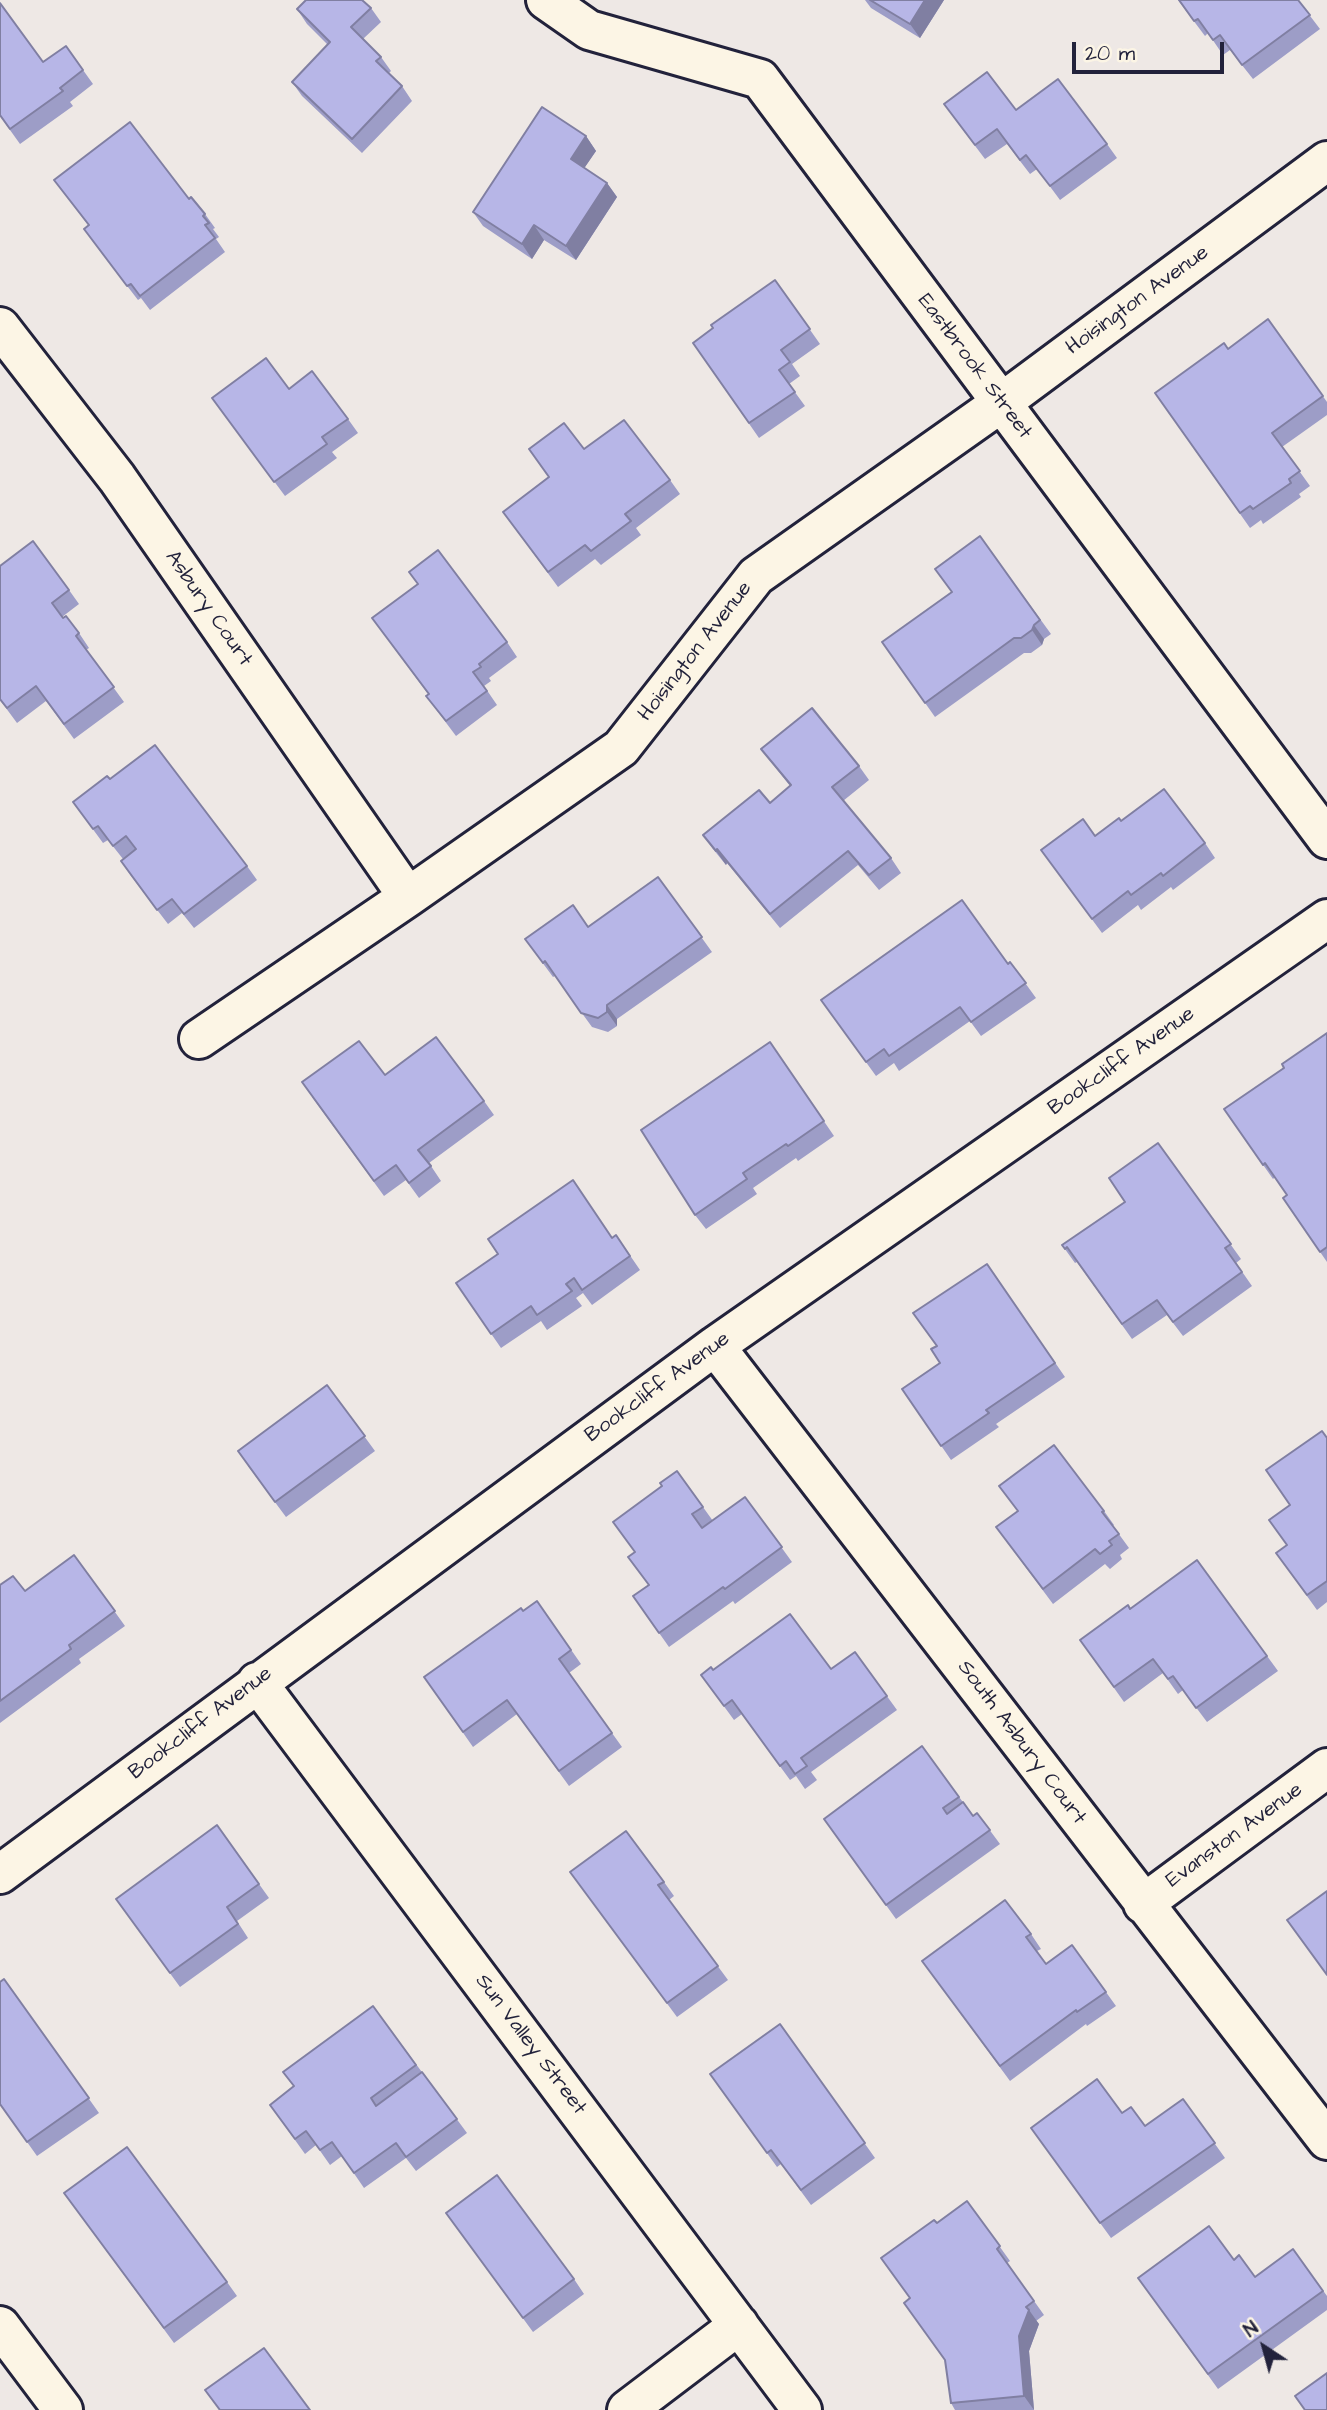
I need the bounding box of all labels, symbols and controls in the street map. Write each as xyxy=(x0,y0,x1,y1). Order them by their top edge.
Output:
scale bar xyxy=(1075,28,1227,72)
text: 20 m xyxy=(1085,39,1135,68)
street label: Hoisington Avenue xyxy=(1062,241,1214,361)
street label: Eastbrook Street xyxy=(911,289,1037,445)
street label: Asbury Court xyxy=(159,546,257,672)
street label: Hoisington Avenue xyxy=(634,577,758,727)
street label: Bookcliff Avenue xyxy=(1044,1002,1200,1122)
street label: Bookcliff Avenue xyxy=(581,1327,735,1449)
street label: South Asbury Court xyxy=(951,1656,1091,1830)
street label: Bookcliff Avenue xyxy=(124,1662,278,1786)
street label: Evanston Avenue xyxy=(1162,1778,1308,1894)
street label: Sun Valley Street xyxy=(469,1970,591,2120)
north arrow xyxy=(1229,2312,1299,2382)
text: N xyxy=(1239,2315,1264,2344)

